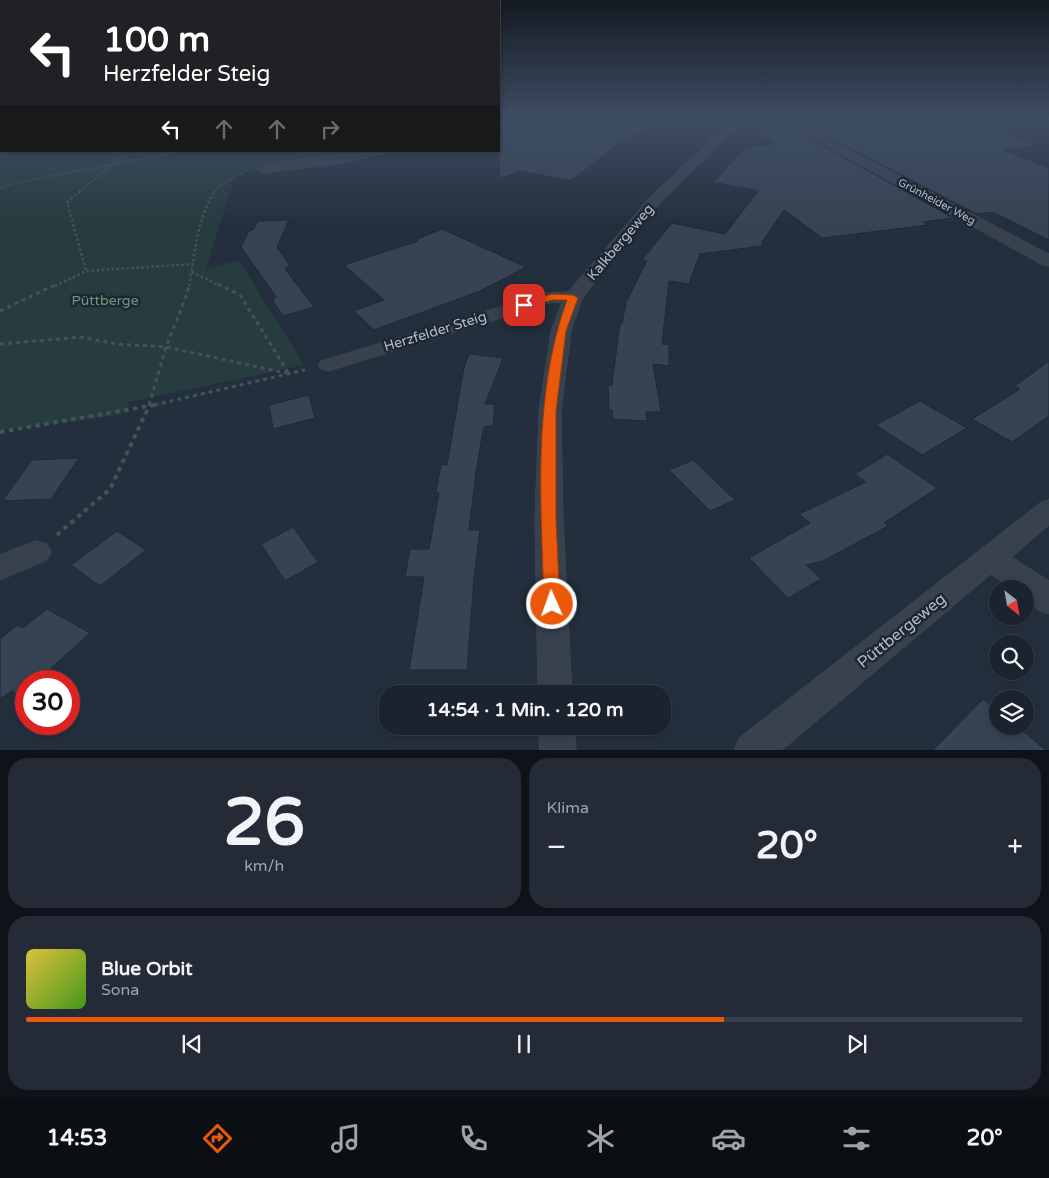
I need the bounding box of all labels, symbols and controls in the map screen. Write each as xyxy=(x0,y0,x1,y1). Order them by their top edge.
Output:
text: 100 m xyxy=(103,19,210,61)
icon: left xyxy=(20,20,85,85)
text: Herzfelder Steig xyxy=(103,61,270,87)
icon: left xyxy=(157,115,185,143)
icon: ahead xyxy=(210,115,238,143)
icon: ahead xyxy=(263,115,291,143)
icon: right xyxy=(316,115,344,143)
street label: Grünheider Weg xyxy=(896,176,978,227)
street label: Kalkbergeweg xyxy=(583,201,657,284)
pin xyxy=(503,284,545,326)
icon: arrive xyxy=(510,291,538,319)
park label: Püttberge xyxy=(71,292,139,309)
street label: Herzfelder Steig xyxy=(382,308,489,355)
position arrow xyxy=(525,577,577,629)
north arrow xyxy=(989,580,1034,625)
map controls xyxy=(989,580,1034,735)
street label: Püttbergeweg xyxy=(853,589,950,673)
button: search xyxy=(989,635,1034,680)
speed limit sign: 30 xyxy=(15,670,80,735)
button: layers xyxy=(989,690,1034,735)
text: 14:54 · 1 Min. · 120 m xyxy=(427,699,623,721)
text: 26 xyxy=(223,784,305,863)
text: Klima xyxy=(547,798,589,818)
text: 20° xyxy=(756,823,818,869)
text: − xyxy=(547,830,566,864)
text: + xyxy=(1007,830,1023,864)
text: km/h xyxy=(244,856,284,876)
text: Blue Orbit xyxy=(101,958,193,980)
text: Sona xyxy=(101,980,139,1000)
icon: previous xyxy=(178,1030,206,1058)
icon: pause xyxy=(510,1030,538,1058)
icon: next xyxy=(843,1030,871,1058)
icon: directions xyxy=(200,1121,235,1156)
icon: music xyxy=(328,1121,363,1156)
icon: phone xyxy=(456,1121,491,1156)
icon: climate xyxy=(583,1121,618,1156)
icon: car xyxy=(711,1121,746,1156)
icon: filters xyxy=(839,1121,874,1156)
text: 14:53 xyxy=(46,1125,107,1151)
text: 20° xyxy=(967,1125,1003,1151)

